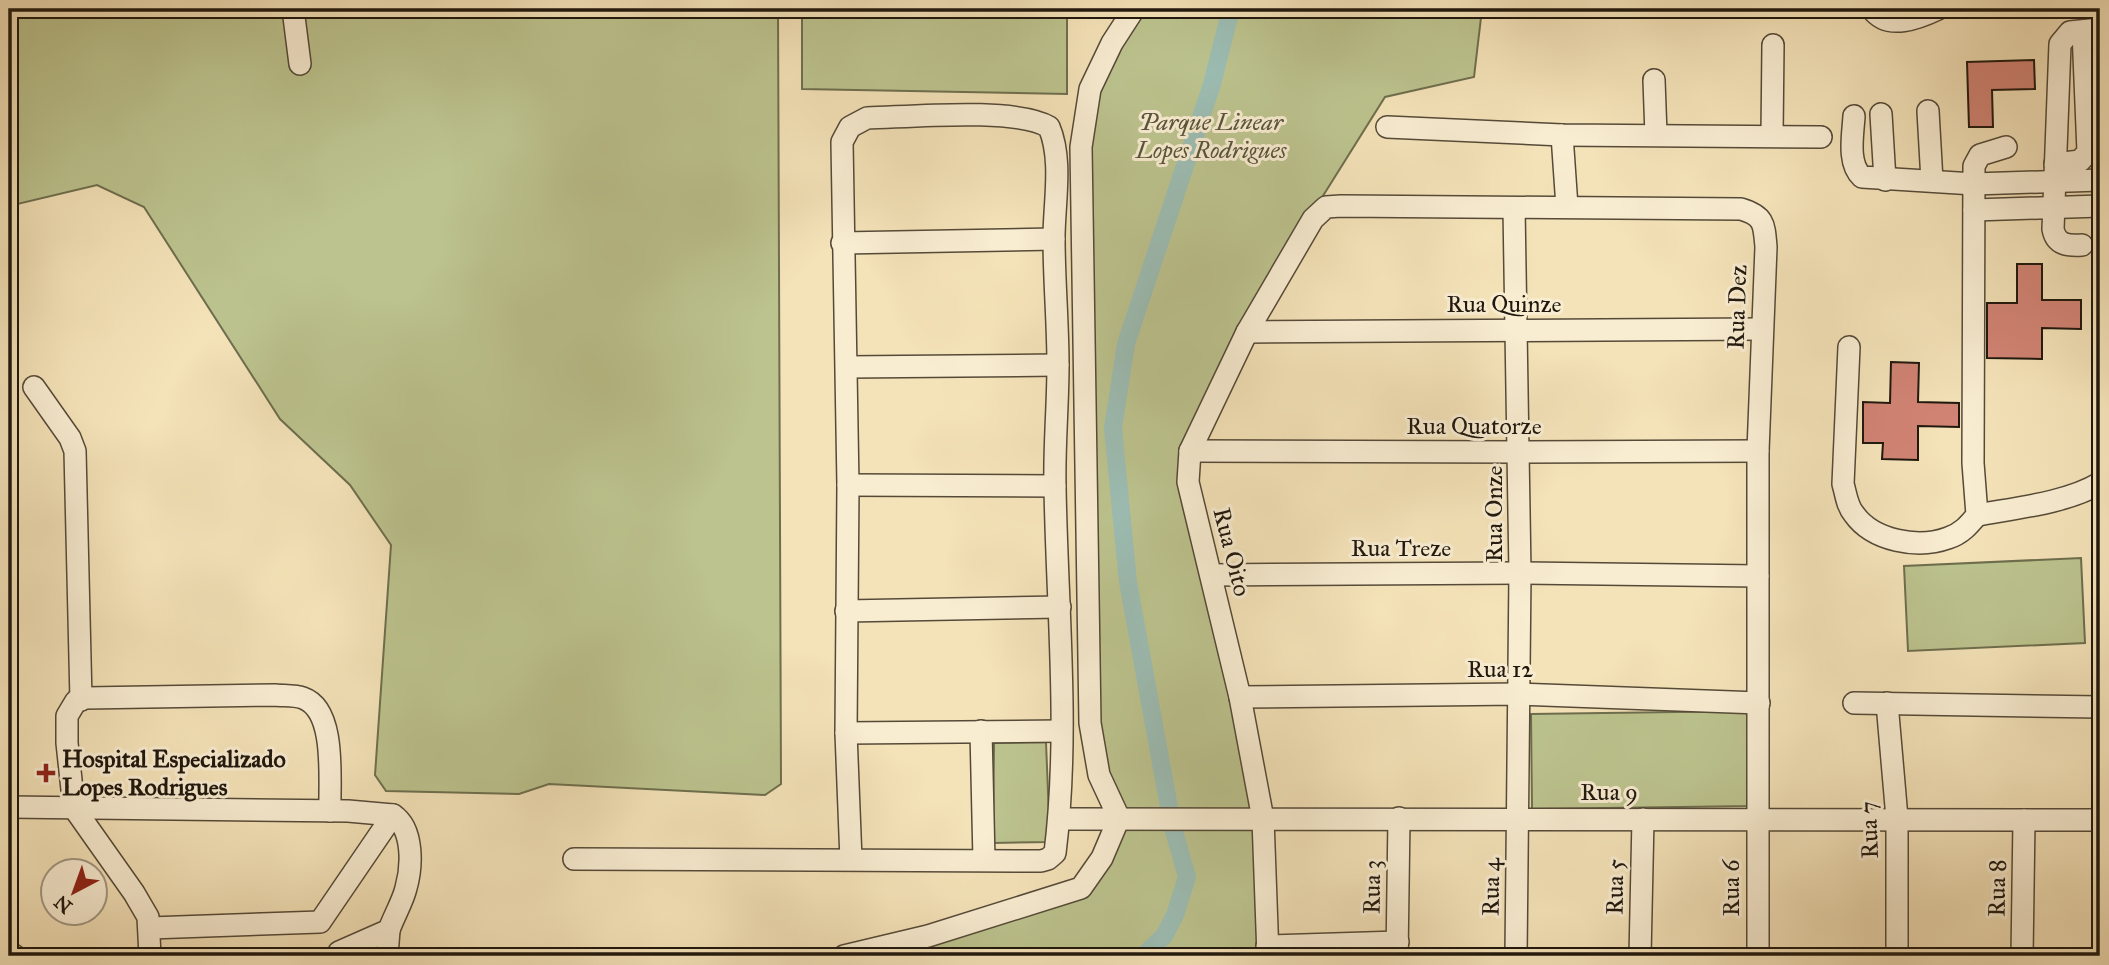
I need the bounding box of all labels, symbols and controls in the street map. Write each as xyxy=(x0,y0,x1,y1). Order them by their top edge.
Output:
park label: Parque Linear Lopes Rodrigues xyxy=(1135,107,1287,165)
street label: Rua Dez xyxy=(1721,264,1753,350)
street label: Rua Quinze xyxy=(1446,289,1562,319)
street label: Rua Quatorze xyxy=(1406,411,1542,441)
street label: Rua Onze xyxy=(1479,465,1509,563)
street label: Rua Oito xyxy=(1207,505,1257,599)
street label: Rua Treze xyxy=(1351,533,1451,563)
street label: Rua 12 xyxy=(1467,654,1533,684)
place label: Hospital Especializado Lopes Rodrigues xyxy=(62,744,286,802)
marker: Hospital Especializado Lopes Rodrigues xyxy=(36,763,56,783)
street label: Rua 9 xyxy=(1580,777,1638,807)
street label: Rua 7 xyxy=(1853,801,1885,859)
north arrow xyxy=(38,856,108,926)
street label: Rua 4 xyxy=(1475,857,1507,916)
street label: Rua 5 xyxy=(1600,859,1630,915)
street label: Rua 6 xyxy=(1716,859,1746,917)
street label: Rua 8 xyxy=(1982,859,2012,917)
street label: Rua 3 xyxy=(1357,860,1387,914)
text: N xyxy=(50,890,77,918)

